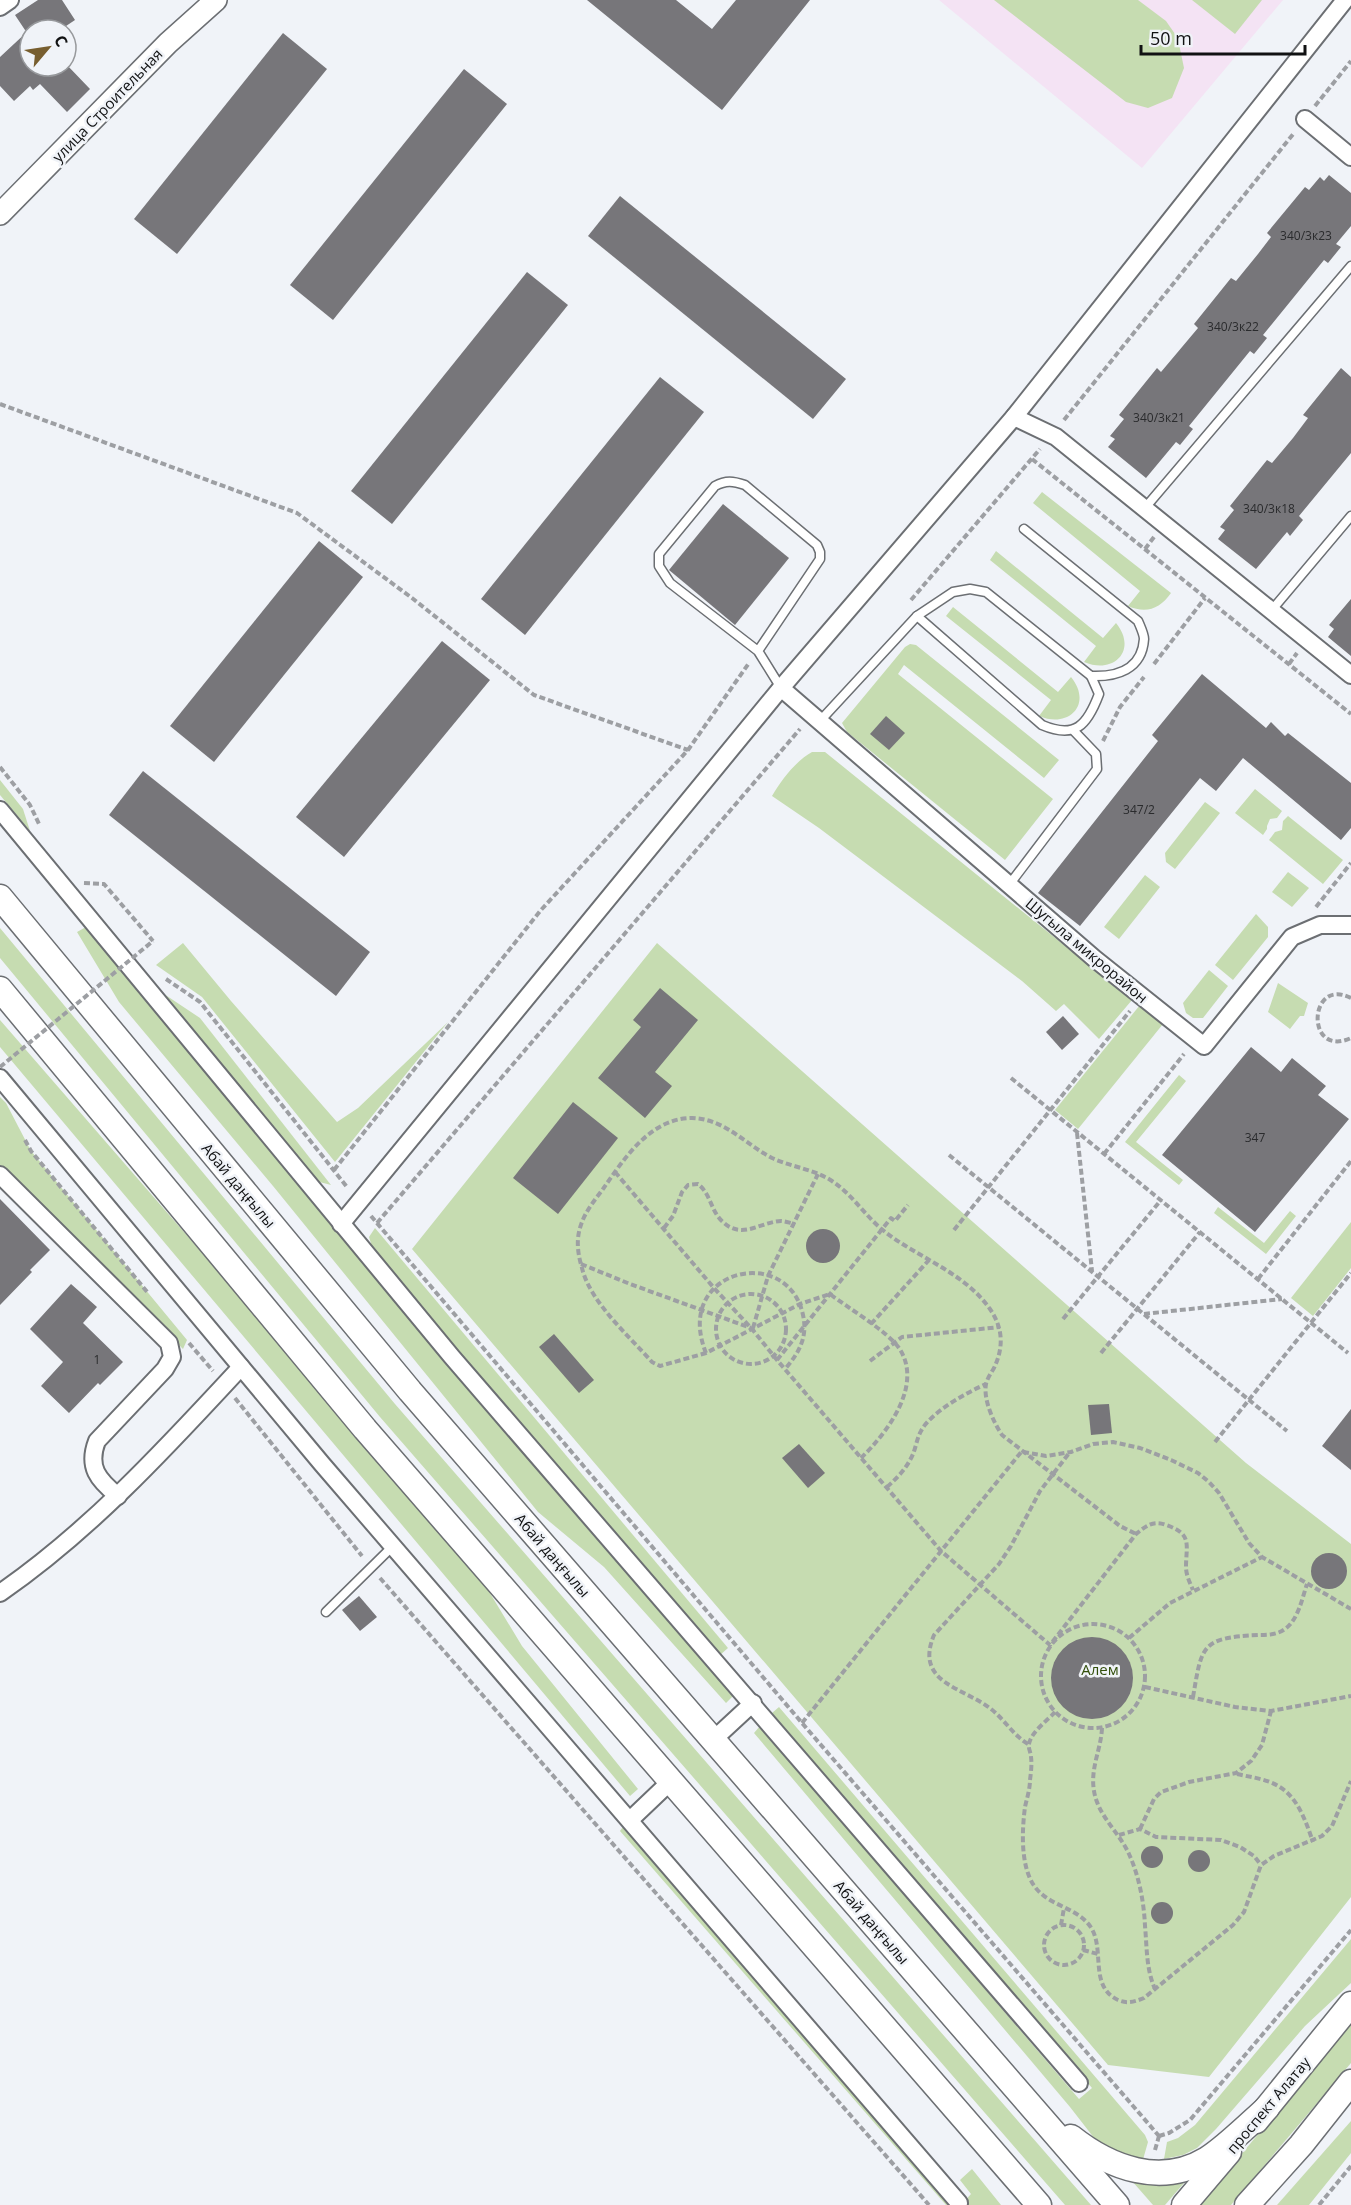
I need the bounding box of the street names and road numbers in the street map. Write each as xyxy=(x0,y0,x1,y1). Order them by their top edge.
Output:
street label: улица Строительная xyxy=(48,44,166,166)
street label: Шугыла микрорайон xyxy=(1022,893,1152,1007)
street label: Абай даңғылы xyxy=(198,1138,280,1232)
street label: Абай даңғылы xyxy=(511,1509,595,1601)
street label: Абай даңғылы xyxy=(830,1876,914,1968)
street label: проспект Алатау xyxy=(1222,2052,1315,2158)

